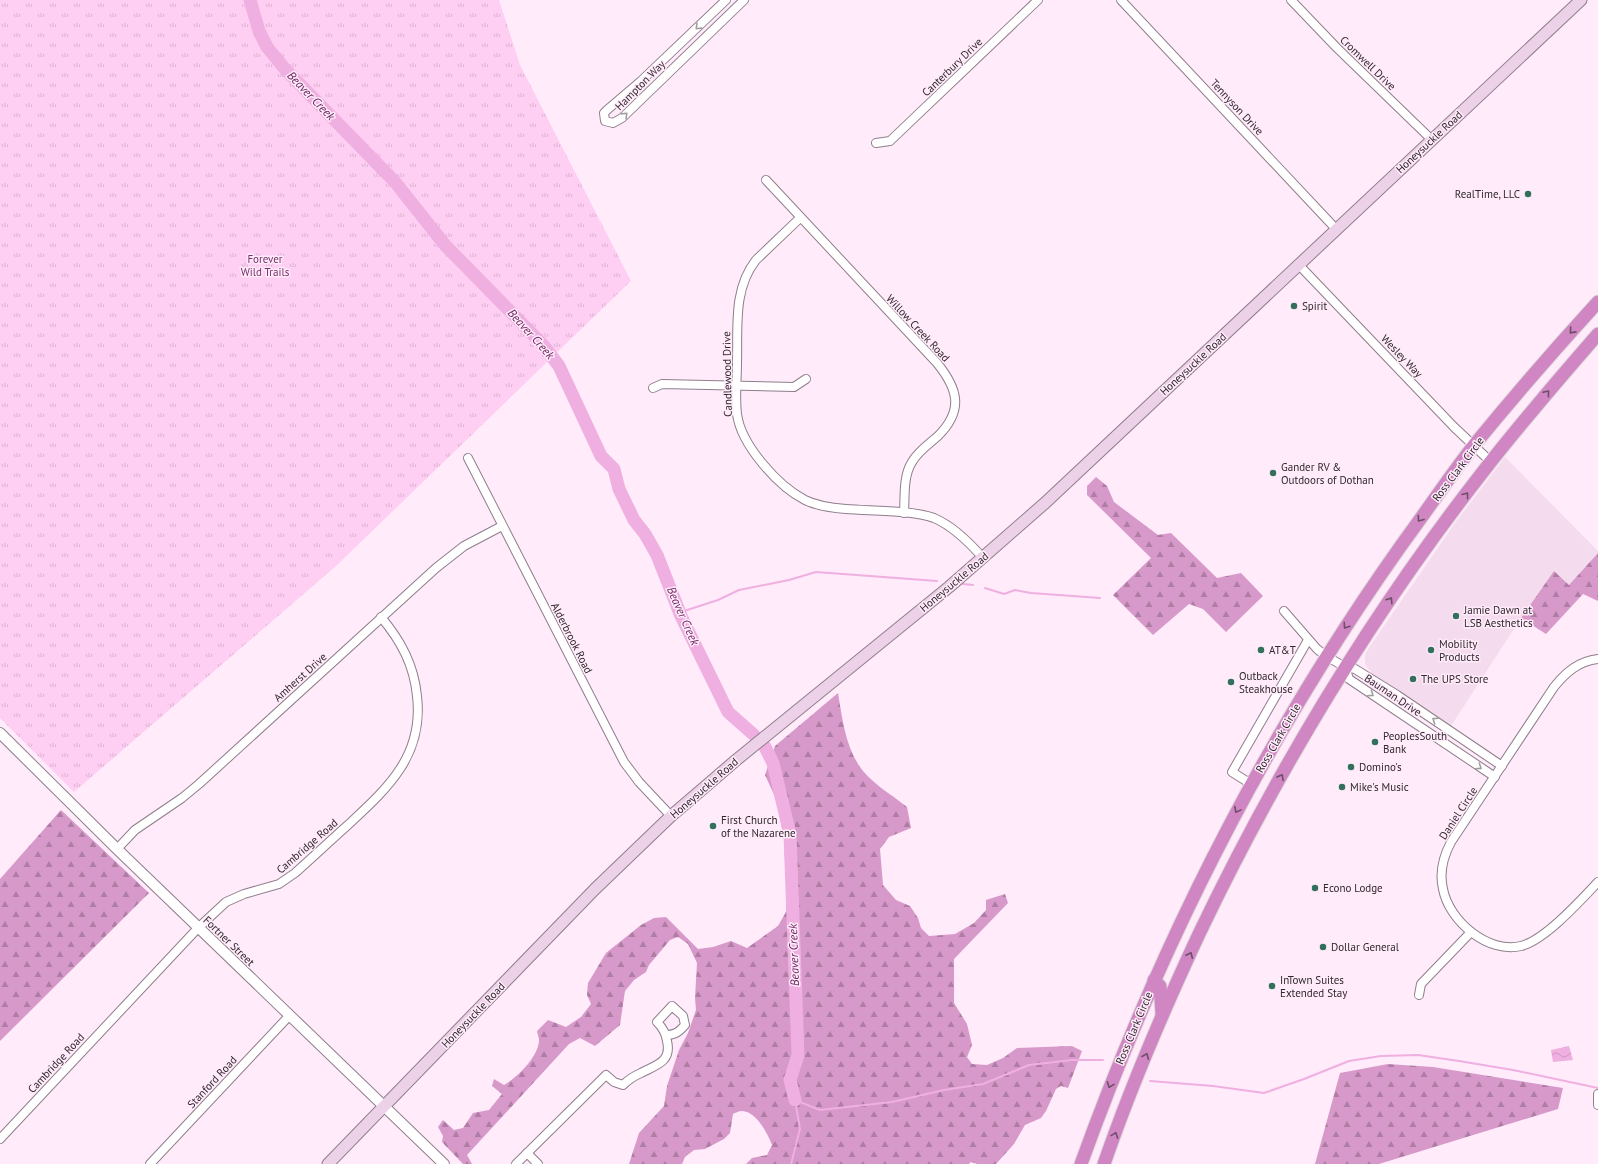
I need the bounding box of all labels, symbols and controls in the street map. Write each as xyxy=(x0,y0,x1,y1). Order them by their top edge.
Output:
one-way arrow xyxy=(695,22,703,30)
street label: Cromwell Drive xyxy=(1337,33,1399,93)
street label: Canterbury Drive xyxy=(919,34,985,99)
street label: Hampton Way xyxy=(612,56,669,113)
water label: Beaver Creek xyxy=(284,68,339,124)
street label: Tennyson Drive xyxy=(1207,76,1267,138)
street label: Honeysuckle Road xyxy=(1393,108,1465,176)
one-way arrow xyxy=(620,113,628,120)
place label: RealTime, LLC xyxy=(1455,187,1520,201)
marker: RealTime, LLC xyxy=(1523,189,1533,199)
park label: Forever Wild Trails xyxy=(241,252,290,279)
street label: Willow Creek Road xyxy=(883,291,953,365)
place label: Spirit xyxy=(1302,299,1327,313)
marker: Spirit xyxy=(1289,301,1299,311)
water label: Beaver Creek xyxy=(505,305,558,362)
one-way arrow xyxy=(1569,326,1576,333)
street label: Honeysuckle Road xyxy=(1157,330,1229,398)
street label: Candlewood Drive xyxy=(719,331,735,417)
street label: Wesley Way xyxy=(1378,332,1426,381)
one-way arrow xyxy=(1542,390,1549,398)
street label: Ross Clark Circle xyxy=(1429,434,1487,504)
place label: Gander RV & Outdoors of Dothan xyxy=(1281,460,1374,487)
marker: Gander RV & Outdoors of Dothan xyxy=(1268,468,1278,478)
one-way arrow xyxy=(1461,492,1468,499)
one-way arrow xyxy=(1417,515,1425,522)
street label: Honeysuckle Road xyxy=(917,549,991,615)
water label: Beaver Creek xyxy=(664,584,703,648)
one-way arrow xyxy=(1385,597,1393,604)
street label: Alderbrook Road xyxy=(548,600,596,676)
place label: Jamie Dawn at LSB Aesthetics xyxy=(1463,603,1533,630)
marker: Jamie Dawn at LSB Aesthetics xyxy=(1451,611,1461,621)
one-way arrow xyxy=(1343,622,1351,629)
place label: Mobility Products xyxy=(1439,637,1480,664)
place label: AT&T xyxy=(1269,643,1296,657)
marker: AT&T xyxy=(1256,645,1266,655)
marker: Mobility Products xyxy=(1426,645,1436,655)
street label: Amherst Drive xyxy=(271,649,330,705)
place label: Outback Steakhouse xyxy=(1239,669,1293,696)
street label: Bauman Drive xyxy=(1362,671,1425,719)
place label: The UPS Store xyxy=(1421,672,1489,686)
marker: The UPS Store xyxy=(1408,674,1418,684)
marker: Outback Steakhouse xyxy=(1226,677,1236,687)
one-way arrow xyxy=(1367,689,1374,697)
street label: Ross Clark Circle xyxy=(1253,701,1304,775)
one-way arrow xyxy=(1432,717,1439,725)
place label: PeoplesSouth Bank xyxy=(1383,729,1447,756)
marker: PeoplesSouth Bank xyxy=(1370,737,1380,747)
street label: Honeysuckle Road xyxy=(667,755,741,821)
place label: Domino's xyxy=(1359,760,1402,774)
marker: Domino's xyxy=(1346,762,1356,772)
one-way arrow xyxy=(1475,762,1482,769)
one-way arrow xyxy=(1276,774,1283,781)
place label: Mike's Music xyxy=(1350,780,1409,794)
marker: Mike's Music xyxy=(1337,782,1347,792)
street label: Daniel Circle xyxy=(1436,784,1480,842)
one-way arrow xyxy=(1234,806,1242,813)
place label: First Church of the Nazarene xyxy=(721,813,796,840)
street label: Cambridge Road xyxy=(273,815,341,876)
marker: First Church of the Nazarene xyxy=(708,821,718,831)
place label: Econo Lodge xyxy=(1323,881,1383,895)
marker: Econo Lodge xyxy=(1310,883,1320,893)
street label: Fortner Street xyxy=(200,913,258,969)
water label: Beaver Creek xyxy=(785,923,802,987)
place label: Dollar General xyxy=(1331,940,1400,954)
marker: Dollar General xyxy=(1318,942,1328,952)
one-way arrow xyxy=(1185,951,1193,959)
place label: InTown Suites Extended Stay xyxy=(1280,973,1348,1000)
street label: Honeysuckle Road xyxy=(438,979,508,1051)
marker: InTown Suites Extended Stay xyxy=(1267,981,1277,991)
street label: Ross Clark Circle xyxy=(1112,989,1156,1066)
street label: Cambridge Road xyxy=(25,1030,87,1096)
street label: Stanford Road xyxy=(184,1053,240,1111)
one-way arrow xyxy=(1141,1053,1149,1060)
one-way arrow xyxy=(1106,1081,1114,1088)
one-way arrow xyxy=(1110,1131,1118,1138)

